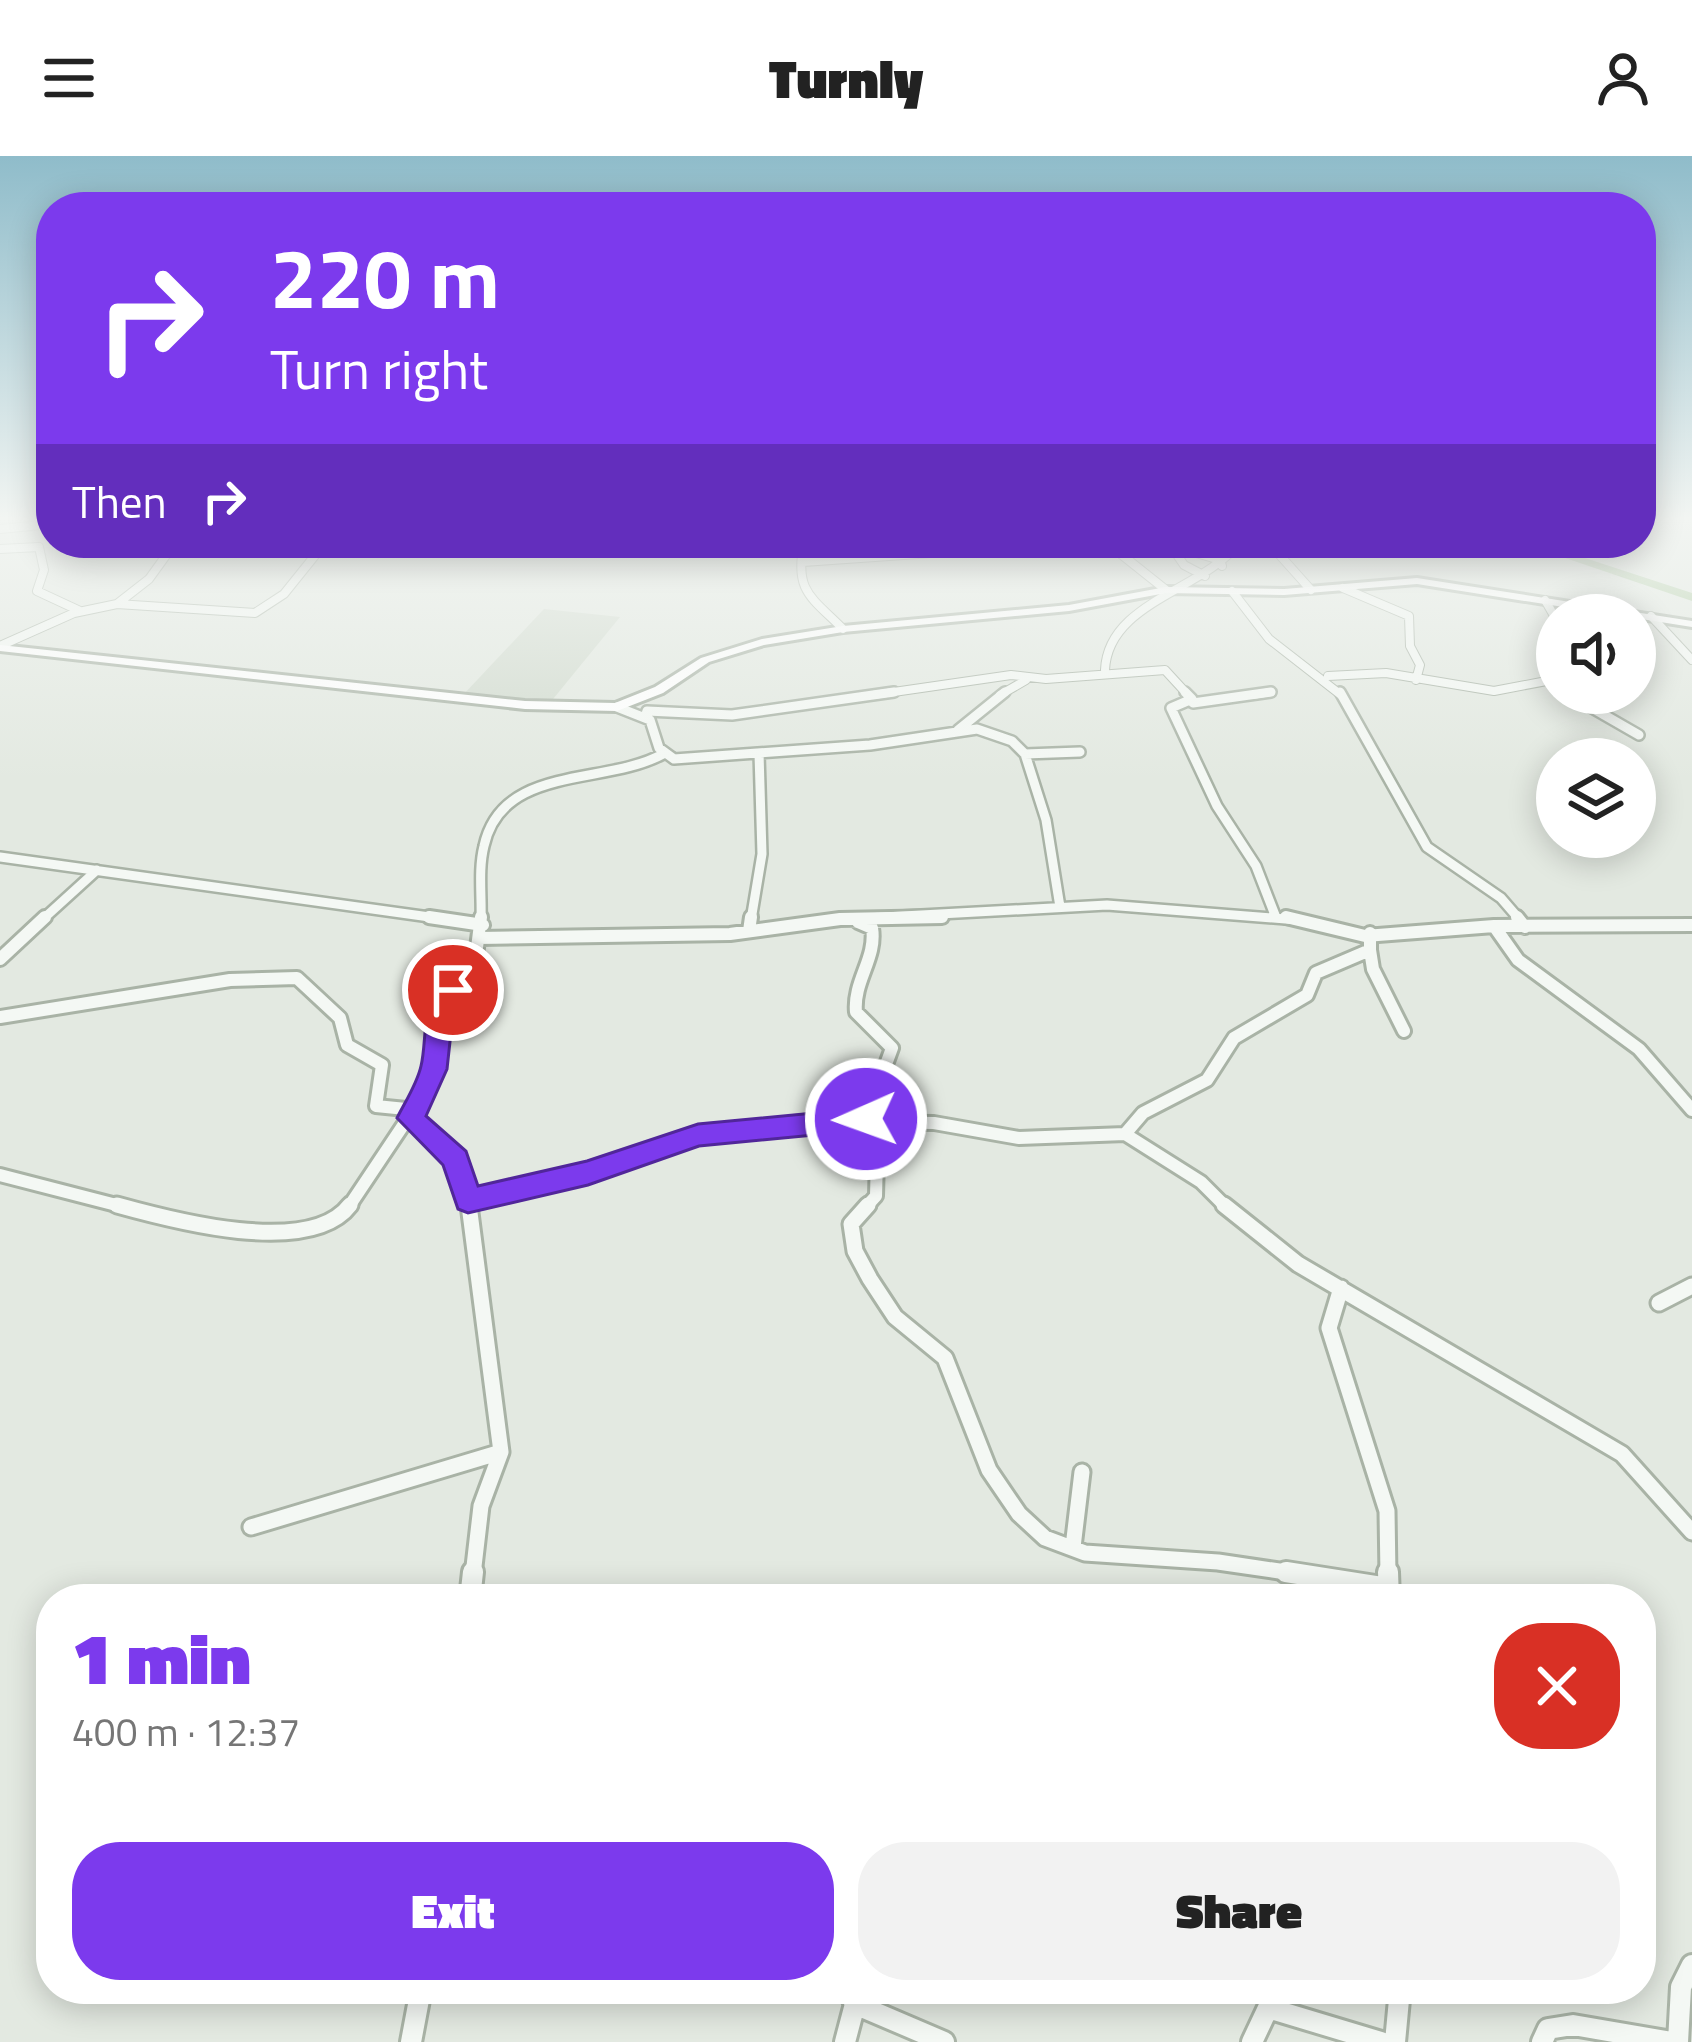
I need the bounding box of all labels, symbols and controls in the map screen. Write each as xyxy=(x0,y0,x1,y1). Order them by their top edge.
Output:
text: Turnly xyxy=(769,37,923,119)
icon: menu xyxy=(36,45,102,111)
icon: person xyxy=(1590,45,1656,111)
text: 220 m xyxy=(270,213,500,341)
icon: right xyxy=(72,240,228,396)
text: Turn right xyxy=(270,328,488,410)
text: Then xyxy=(72,467,167,535)
icon: right xyxy=(191,468,257,534)
map controls xyxy=(1536,594,1656,858)
button: sound xyxy=(1536,594,1656,714)
button: layers xyxy=(1536,738,1656,858)
pin xyxy=(402,939,504,1041)
icon: arrive xyxy=(420,957,486,1023)
position arrow xyxy=(803,1056,929,1182)
text: 1 min xyxy=(72,1602,251,1712)
button: close xyxy=(1494,1623,1620,1749)
text: 400 m · 12:37 xyxy=(72,1702,300,1761)
button: Exit xyxy=(72,1842,834,1980)
button: Share xyxy=(858,1842,1620,1980)

